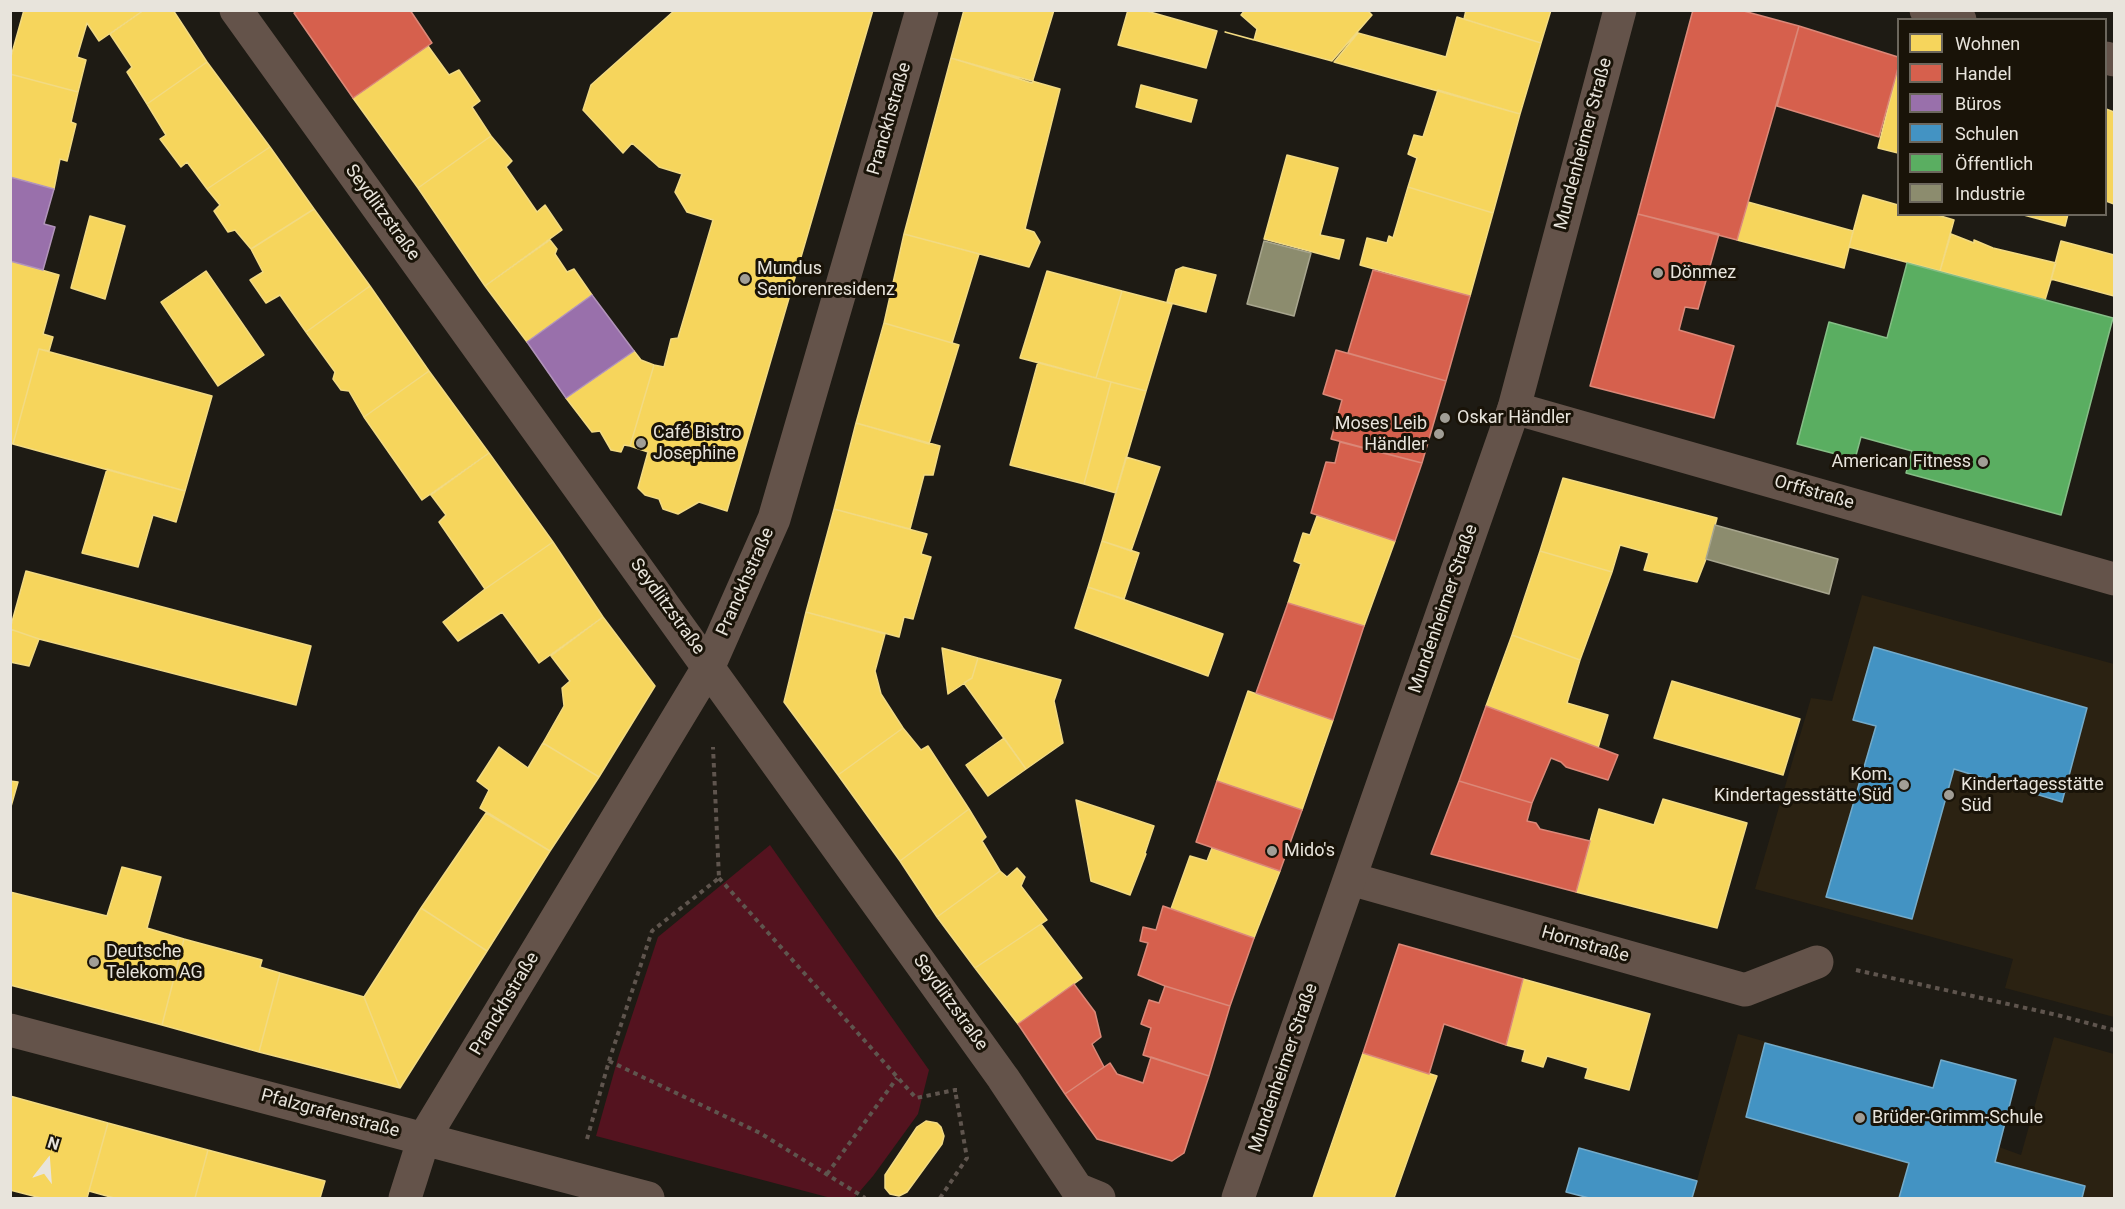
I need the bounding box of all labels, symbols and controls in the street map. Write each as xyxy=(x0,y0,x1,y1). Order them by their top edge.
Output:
legend xyxy=(1897,18,2107,216)
text: Wohnen xyxy=(1955,33,2020,54)
street label: Mundenheimer Straße xyxy=(1551,56,1617,232)
street label: Pranckhstraße xyxy=(864,60,916,178)
text: Handel xyxy=(1955,63,2012,84)
text: Büros xyxy=(1955,93,2002,114)
text: Schulen xyxy=(1955,123,2019,144)
text: Öffentlich xyxy=(1955,153,2033,174)
street label: Seydlitzstraße xyxy=(340,161,424,265)
text: Industrie xyxy=(1955,183,2025,204)
place label: Mundus Seniorenresidenz xyxy=(757,258,895,300)
place label: Dönmez xyxy=(1670,262,1736,284)
marker: Dönmez xyxy=(1651,266,1665,280)
marker: Mundus Seniorenresidenz xyxy=(738,272,752,286)
place label: Oskar Händler xyxy=(1457,407,1571,429)
marker: Oskar Händler xyxy=(1438,411,1452,425)
place label: Moses Leib Händler xyxy=(1335,413,1427,456)
place label: Café Bistro Josephine xyxy=(653,422,742,464)
marker: Moses Leib Händler xyxy=(1432,427,1446,441)
marker: Café Bistro Josephine xyxy=(634,436,648,450)
place label: American Fitness xyxy=(1832,451,1971,473)
marker: American Fitness xyxy=(1976,455,1990,469)
street label: Orffstraße xyxy=(1772,471,1856,515)
street label: Mundenheimer Straße xyxy=(1405,522,1483,696)
street label: Pranckhstraße xyxy=(712,525,780,639)
street label: Seydlitzstraße xyxy=(625,555,709,659)
place label: Kom. Kindertagesstätte Süd xyxy=(1714,764,1892,806)
place label: Kindertagesstätte Süd xyxy=(1961,774,2104,816)
marker: Kom. Kindertagesstätte Süd xyxy=(1897,778,1911,792)
marker: Kindertagesstätte Süd xyxy=(1942,788,1956,802)
place label: Mido's xyxy=(1284,840,1335,862)
marker: Mido's xyxy=(1265,844,1279,858)
street label: Hornstraße xyxy=(1539,922,1631,968)
place label: Deutsche Telekom AG xyxy=(106,941,203,984)
street label: Pranckhstraße xyxy=(466,949,544,1059)
street label: Seydlitzstraße xyxy=(908,951,992,1055)
marker: Deutsche Telekom AG xyxy=(87,955,101,969)
street label: Mundenheimer Straße xyxy=(1245,981,1323,1155)
street label: Pfalzgrafenstraße xyxy=(258,1085,402,1143)
place label: Brüder-Grimm-Schule xyxy=(1872,1107,2043,1129)
marker: Brüder-Grimm-Schule xyxy=(1853,1111,1867,1125)
north arrow xyxy=(18,1131,78,1191)
text: N xyxy=(45,1133,62,1154)

